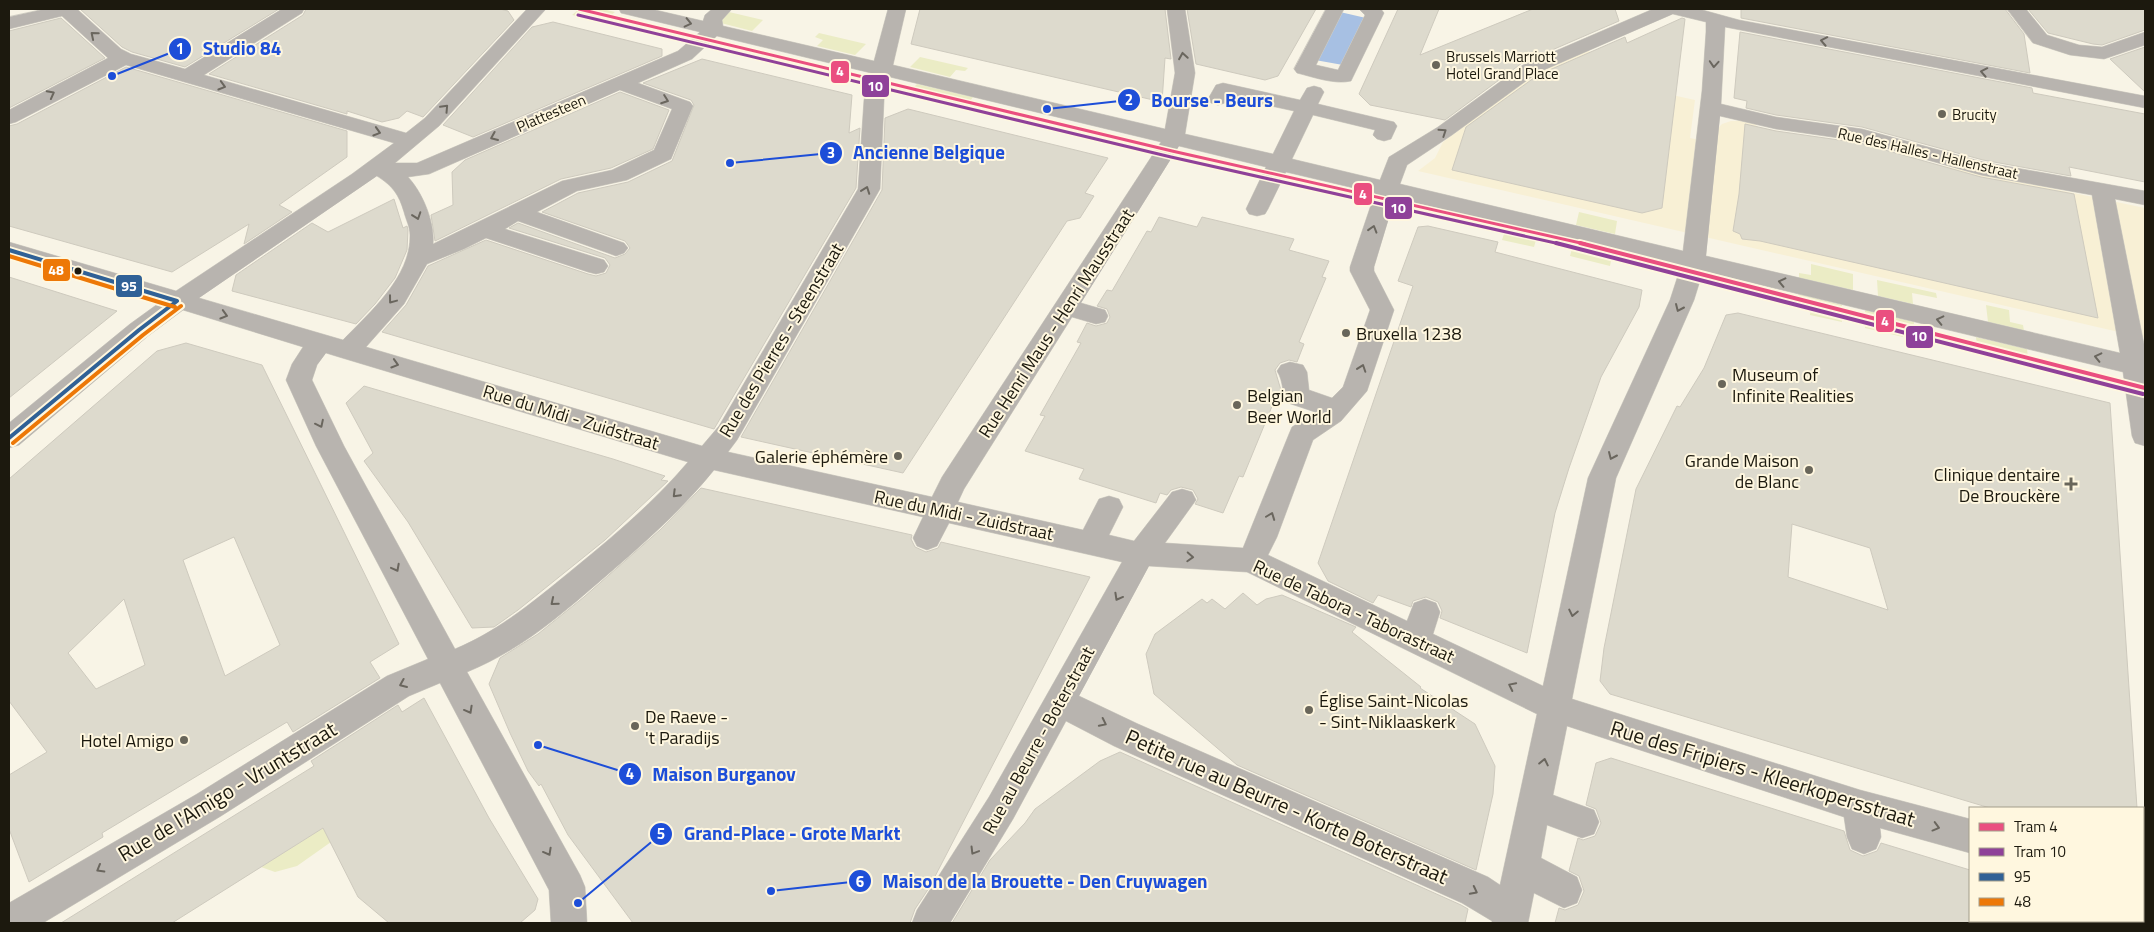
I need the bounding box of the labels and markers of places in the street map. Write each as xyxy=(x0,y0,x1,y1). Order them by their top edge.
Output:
callout: Studio 84 xyxy=(167,32,291,66)
place label: Brussels Marriott Hotel Grand Place xyxy=(1446,45,1559,85)
marker: Brussels Marriott Hotel Grand Place xyxy=(1430,59,1442,71)
callout: Bourse - Beurs xyxy=(1116,83,1283,117)
place label: Brucity xyxy=(1952,103,1997,126)
marker: Brucity xyxy=(1936,108,1948,120)
callout: Ancienne Belgique xyxy=(818,136,1015,170)
unlabelled marker xyxy=(73,266,83,276)
place label: Bruxella 1238 xyxy=(1356,320,1462,347)
marker: Bruxella 1238 xyxy=(1340,327,1352,339)
place label: Museum of Infinite Realities xyxy=(1732,361,1854,409)
marker: Museum of Infinite Realities xyxy=(1716,378,1728,390)
place label: Belgian Beer World xyxy=(1247,382,1331,430)
marker: Belgian Beer World xyxy=(1231,399,1243,411)
place label: Galerie éphémère xyxy=(755,443,888,470)
place label: Grande Maison de Blanc xyxy=(1685,447,1799,495)
marker: Galerie éphémère xyxy=(892,450,904,462)
place label: Clinique dentaire De Brouckère xyxy=(1934,461,2060,509)
marker: Grande Maison de Blanc xyxy=(1803,464,1815,476)
marker: Clinique dentaire De Brouckère xyxy=(2064,477,2078,491)
place label: Église Saint-Nicolas - Sint-Niklaaskerk xyxy=(1319,687,1469,735)
place label: De Raeve - 't Paradijs xyxy=(645,703,728,751)
marker: Église Saint-Nicolas - Sint-Niklaaskerk xyxy=(1303,704,1315,716)
marker: De Raeve - 't Paradijs xyxy=(629,720,641,732)
place label: Hotel Amigo xyxy=(81,727,174,754)
marker: Hotel Amigo xyxy=(178,734,190,746)
callout: Maison Burganov xyxy=(617,757,806,791)
callout: Grand-Place - Grote Markt xyxy=(649,817,911,851)
callout: Maison de la Brouette - Den Cruywagen xyxy=(848,864,1218,898)

